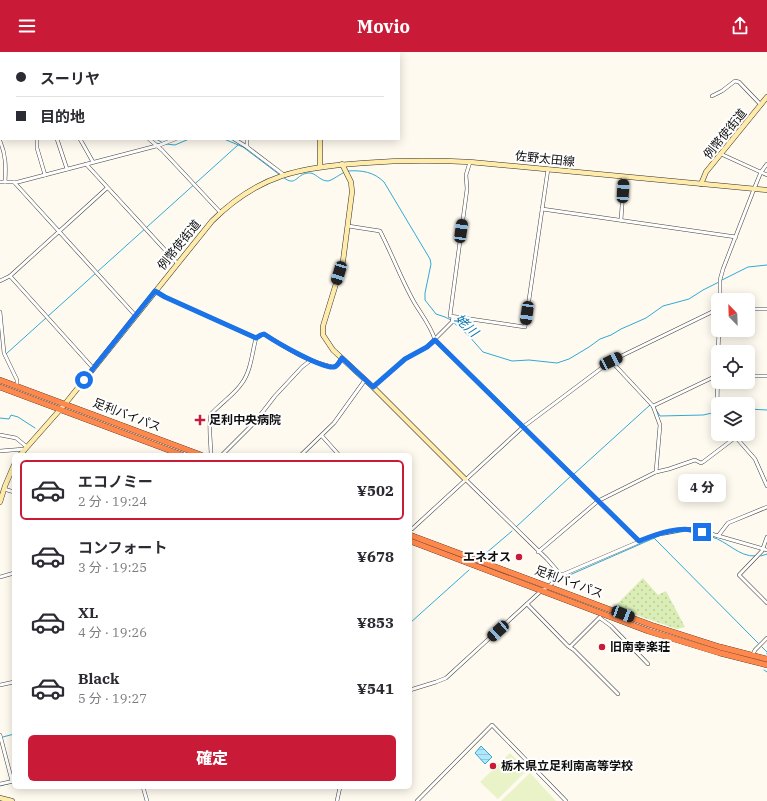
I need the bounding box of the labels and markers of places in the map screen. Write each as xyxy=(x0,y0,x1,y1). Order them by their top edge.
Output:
place label: 足利中央病院 xyxy=(209,412,281,427)
marker: 足利中央病院 xyxy=(194,414,206,426)
place label: エネオス xyxy=(463,549,511,564)
marker: エネオス xyxy=(514,552,524,562)
place label: 旧南幸楽荘 xyxy=(610,639,670,654)
marker: 旧南幸楽荘 xyxy=(597,642,607,652)
place label: 栃木県立足利南高等学校 xyxy=(501,758,633,773)
marker: 栃木県立足利南高等学校 xyxy=(488,761,498,771)

